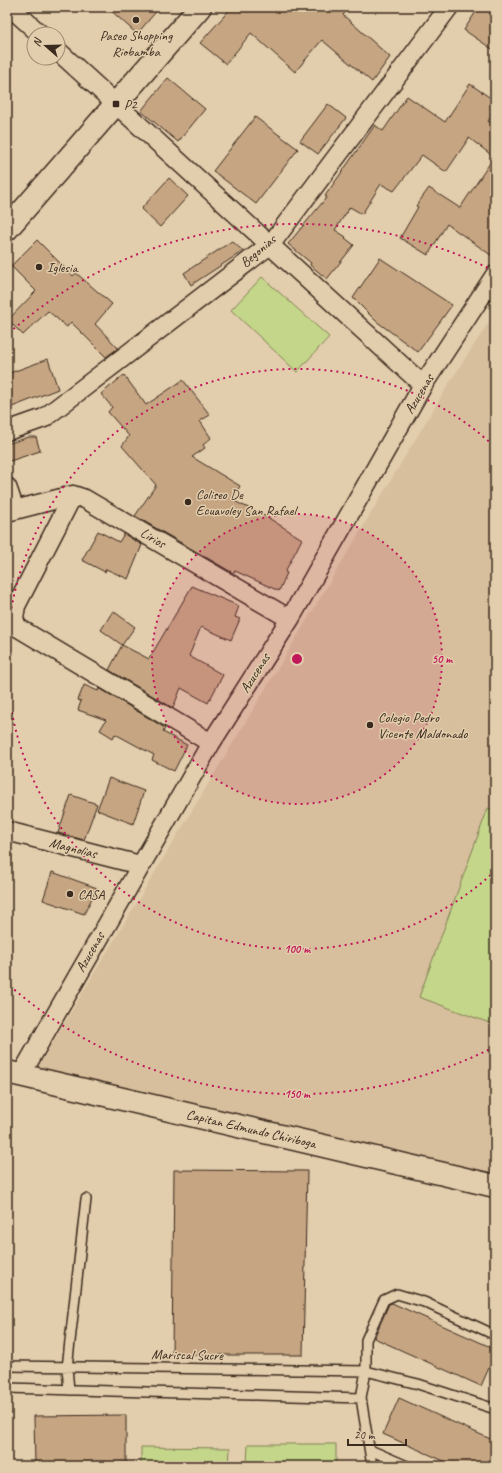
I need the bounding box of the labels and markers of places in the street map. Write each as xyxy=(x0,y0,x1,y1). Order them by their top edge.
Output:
marker: Paseo Shopping Riobamba xyxy=(131,15,141,25)
place label: Paseo Shopping Riobamba xyxy=(100,27,173,60)
place label: P2 xyxy=(124,96,138,113)
marker: P2 xyxy=(111,99,121,109)
place label: Iglesia xyxy=(47,259,79,276)
marker: Iglesia xyxy=(34,262,44,272)
place label: Coliseo De Ecuavoley San Rafael xyxy=(196,486,298,519)
marker: Coliseo De Ecuavoley San Rafael xyxy=(183,497,193,507)
centre of rings xyxy=(290,652,304,666)
place label: Colegio Pedro Vicente Maldonado xyxy=(378,709,468,742)
marker: Colegio Pedro Vicente Maldonado xyxy=(365,720,375,730)
place label: CASA xyxy=(78,886,105,903)
marker: CASA xyxy=(65,889,75,899)

